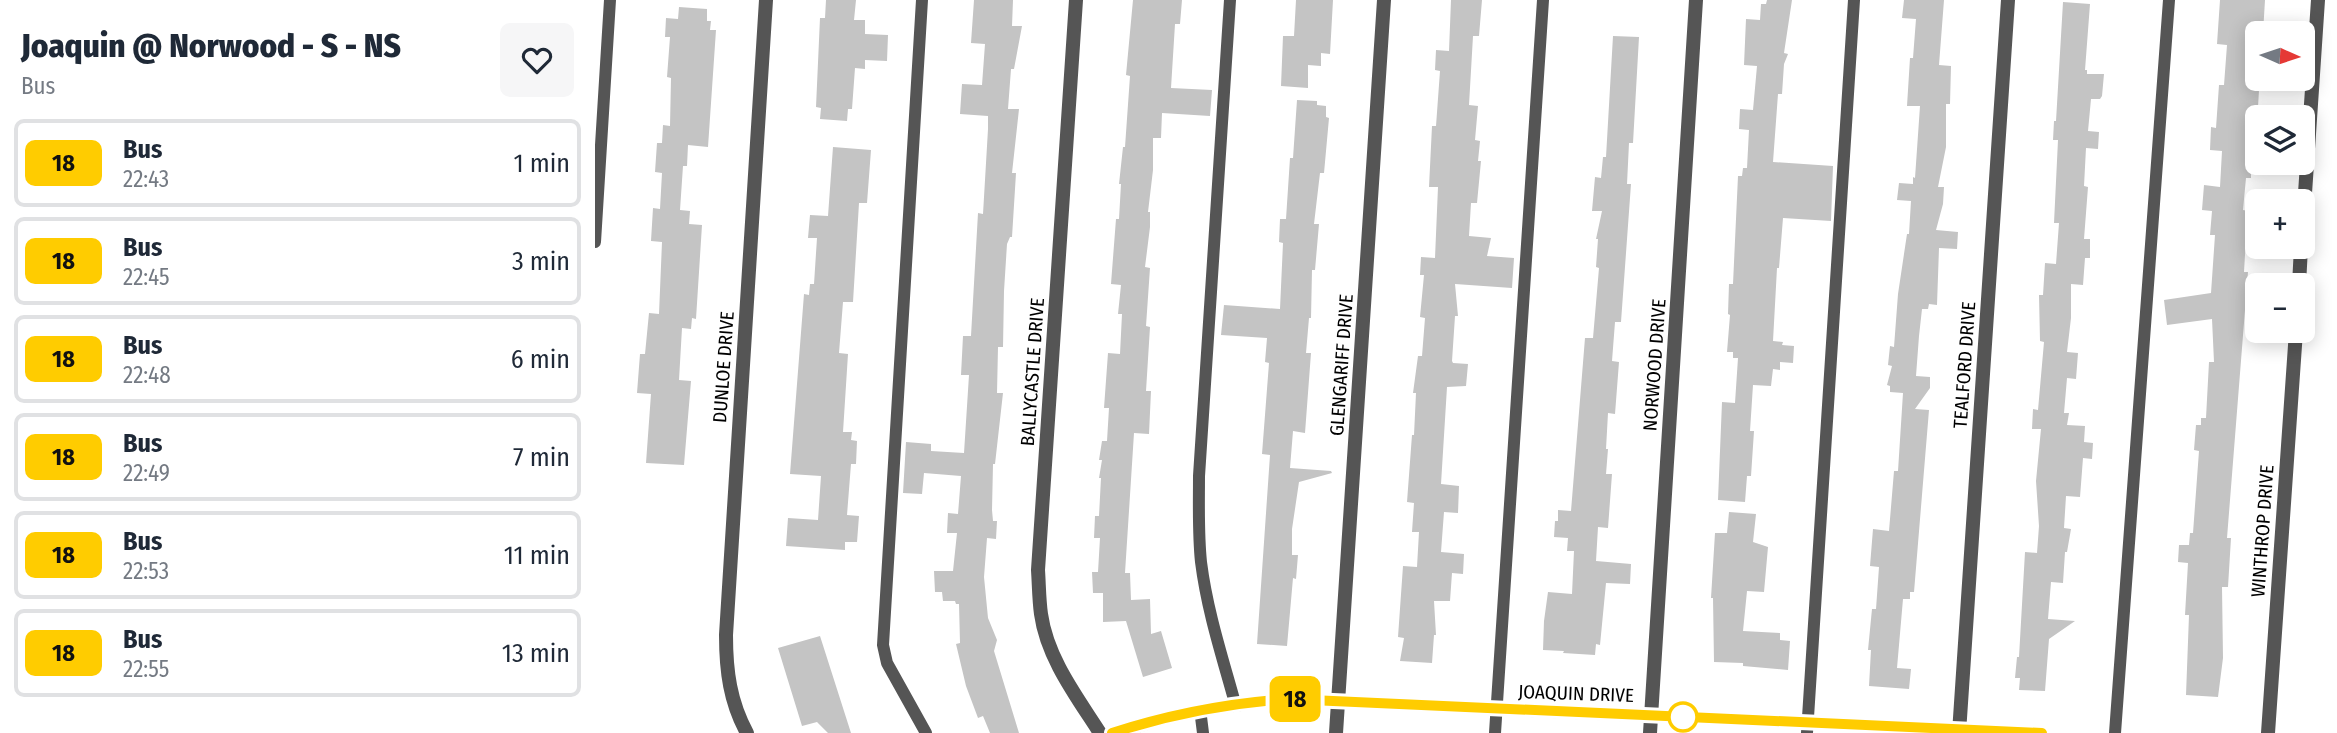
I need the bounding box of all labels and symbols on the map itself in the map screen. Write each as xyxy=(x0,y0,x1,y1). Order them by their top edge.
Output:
north arrow xyxy=(2245,21,2315,91)
street label: GLENGARIFF DRIVE xyxy=(1325,293,1358,437)
street label: BALLYCASTLE DRIVE xyxy=(1016,297,1049,447)
street label: NORWOOD DRIVE xyxy=(1638,298,1671,432)
street label: TEALFORD DRIVE xyxy=(1949,301,1980,429)
street label: DUNLOE DRIVE xyxy=(708,311,739,423)
street label: WINTHROP DRIVE xyxy=(2246,464,2279,598)
line badge: 18 xyxy=(1263,676,1327,722)
street label: JOAQUIN DRIVE xyxy=(1518,680,1634,707)
unlabelled marker xyxy=(1668,702,1698,732)

